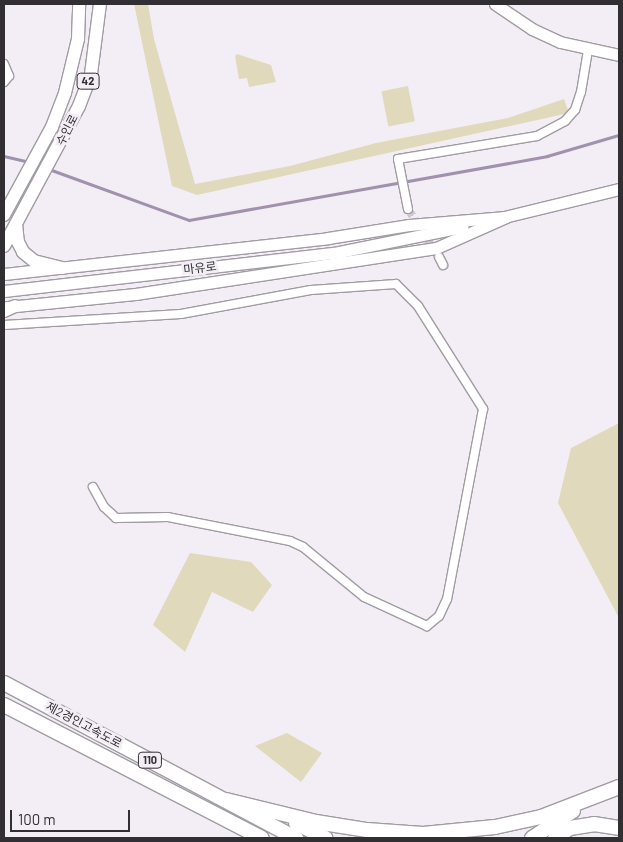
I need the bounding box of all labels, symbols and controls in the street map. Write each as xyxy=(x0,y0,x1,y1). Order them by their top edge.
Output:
road number: 42 xyxy=(76,72,100,90)
street label: 수인로 xyxy=(53,112,81,148)
street label: 마유로 xyxy=(183,259,217,277)
street label: 제2경인고속도로 xyxy=(44,699,124,751)
road number: 110 xyxy=(138,752,162,768)
scale bar xyxy=(12,800,132,832)
text: 100 m xyxy=(18,810,56,828)

